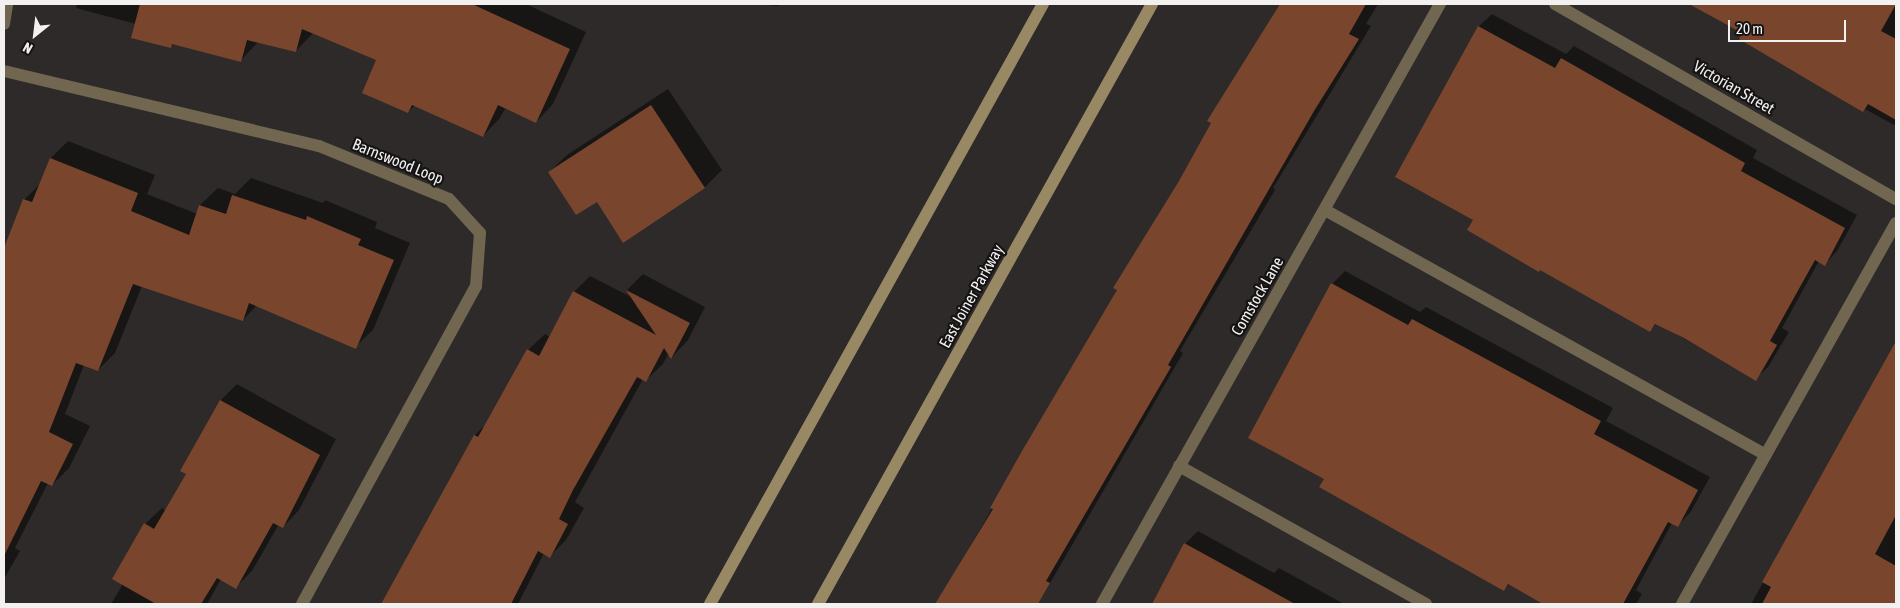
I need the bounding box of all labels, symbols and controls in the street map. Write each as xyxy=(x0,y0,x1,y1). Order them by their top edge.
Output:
north arrow xyxy=(10,10,60,60)
scale bar xyxy=(1730,10,1848,42)
text: 20 m xyxy=(1736,20,1763,37)
text: N xyxy=(20,39,35,57)
street label: Victorian Street xyxy=(1690,56,1778,118)
street label: Barnswood Loop xyxy=(350,134,446,188)
street label: East Joiner Parkway xyxy=(935,241,1007,351)
street label: Comstock Lane xyxy=(1227,253,1287,339)

